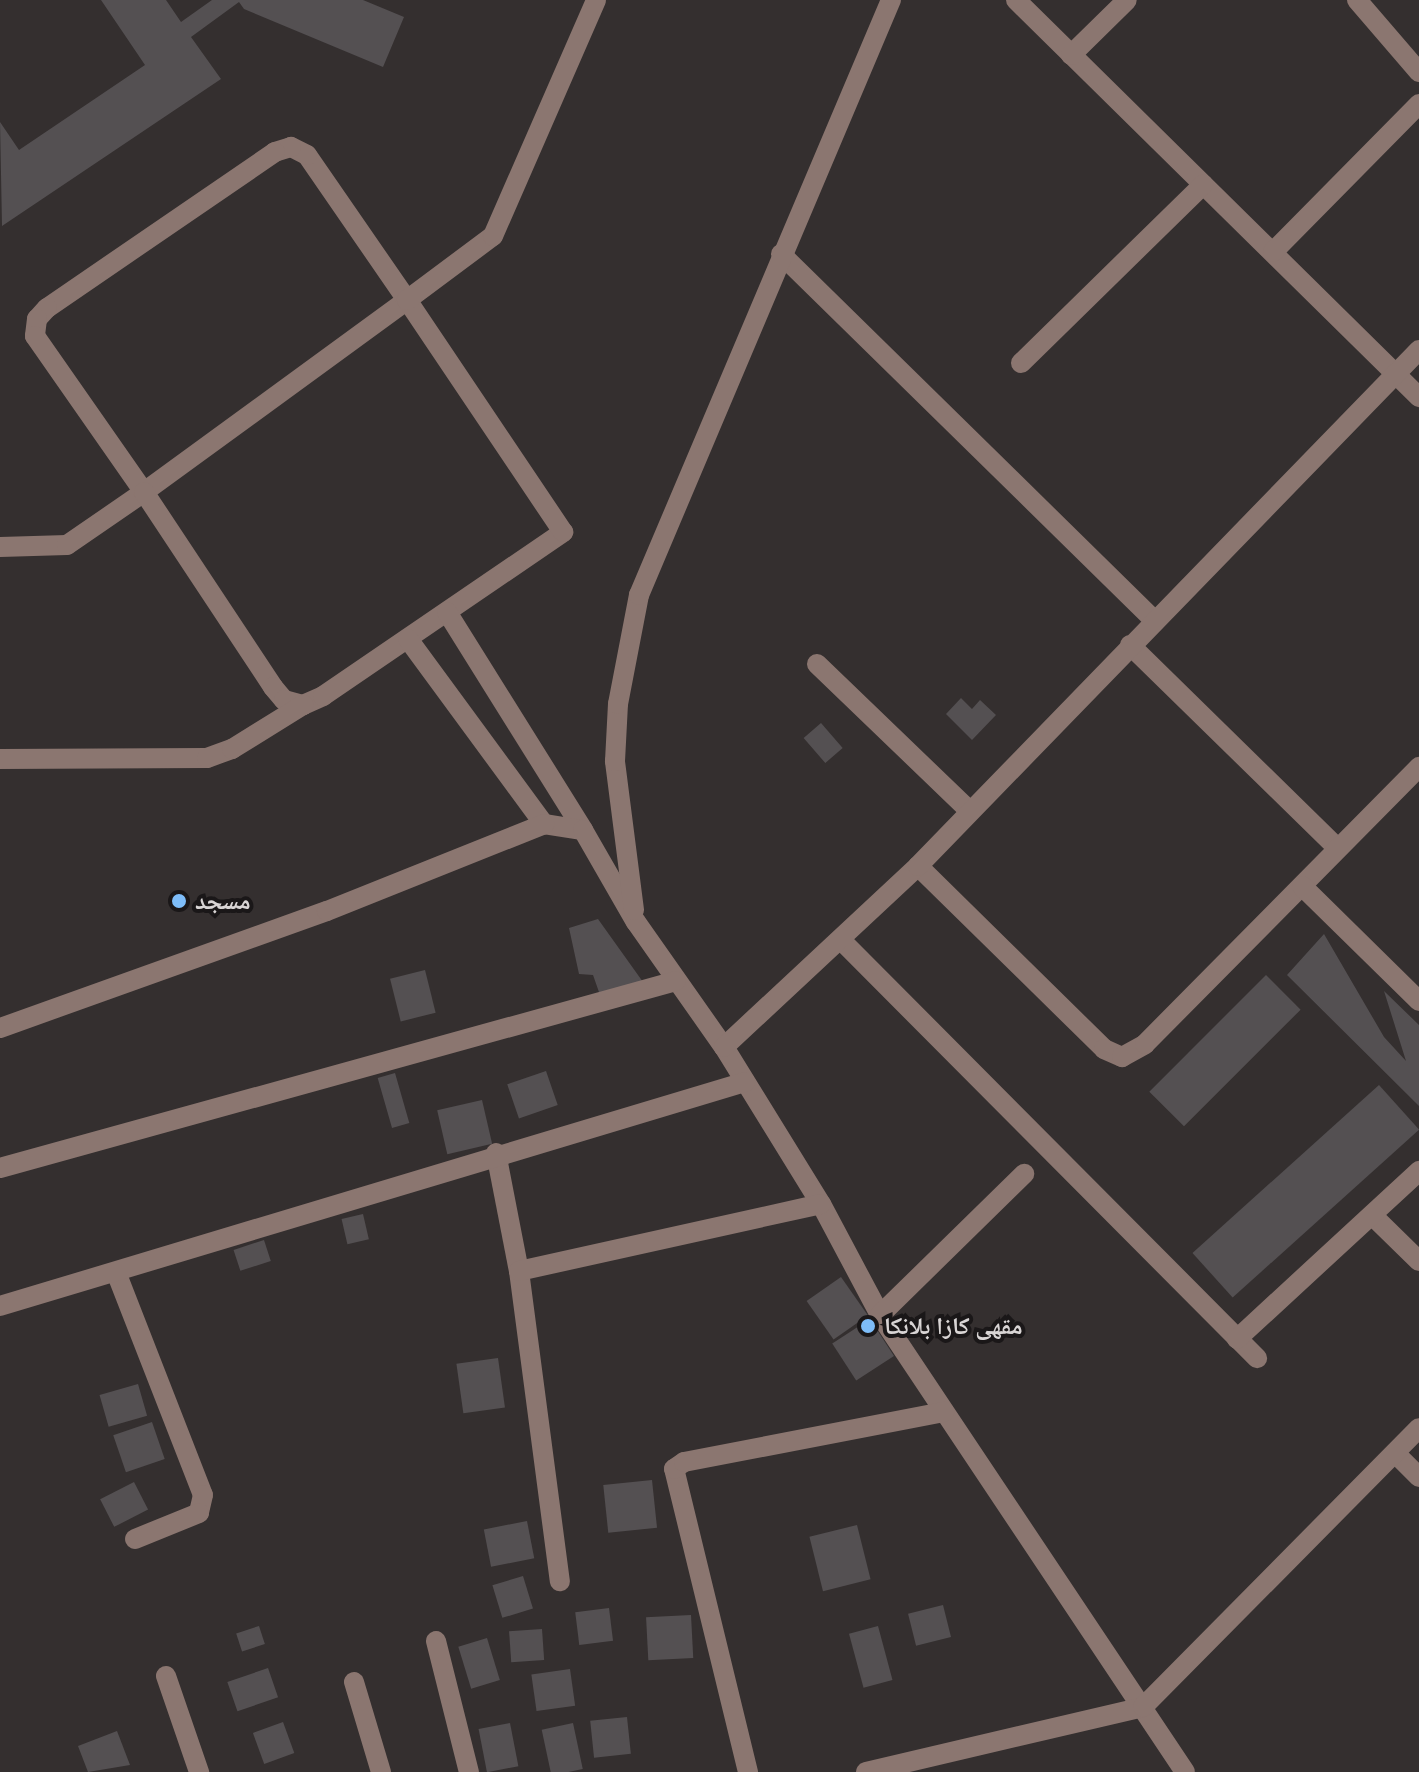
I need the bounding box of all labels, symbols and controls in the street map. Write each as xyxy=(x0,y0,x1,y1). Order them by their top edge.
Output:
place label: مسجد xyxy=(195,887,250,915)
marker: مسجد xyxy=(170,892,188,910)
place label: مقهى كازا بلانكا xyxy=(884,1312,1023,1340)
marker: مقهى كازا بلانكا xyxy=(859,1317,877,1335)

